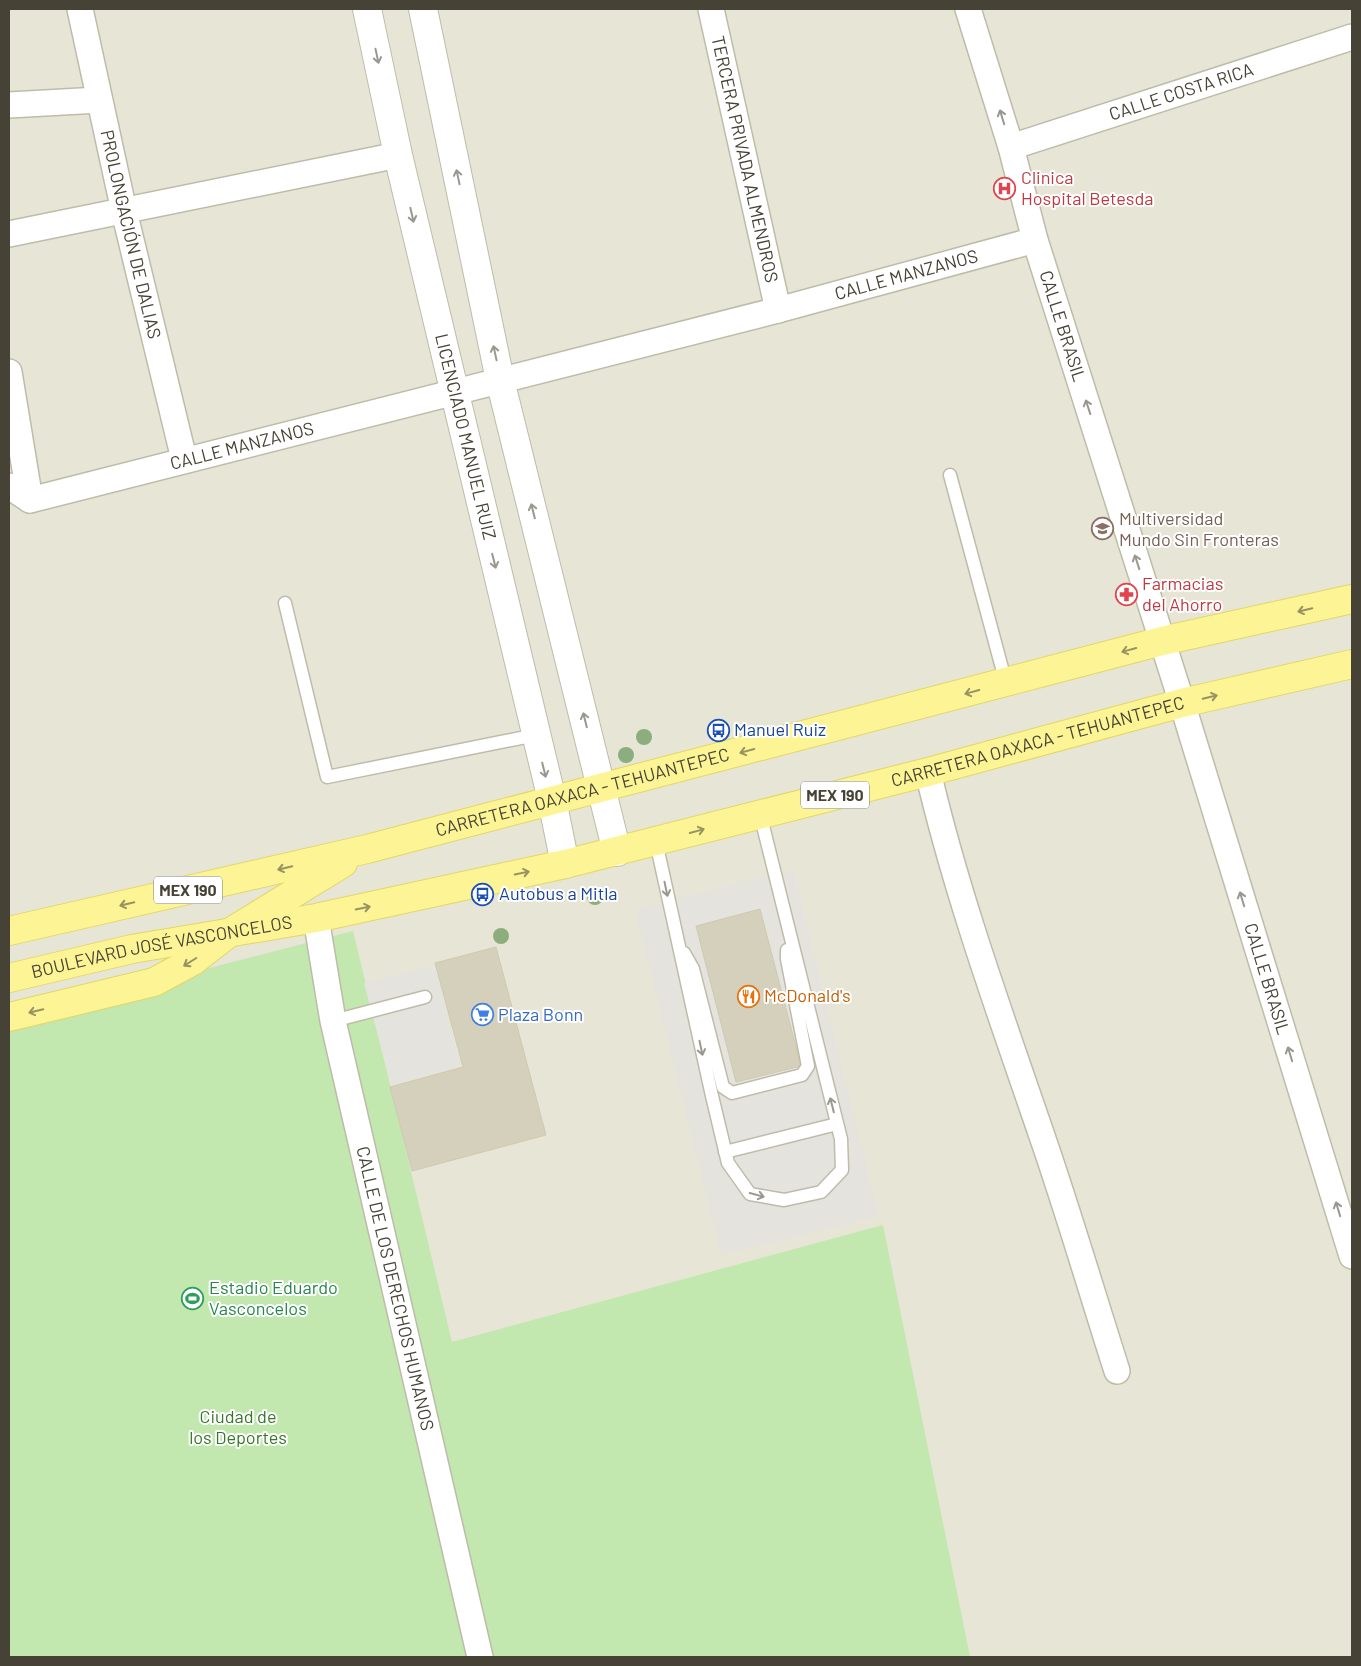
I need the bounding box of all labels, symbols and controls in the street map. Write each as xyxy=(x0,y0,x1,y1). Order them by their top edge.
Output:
street label: TERCERA PRIVADA ALMENDROS xyxy=(707,33,784,285)
one-way arrow xyxy=(373,48,382,64)
street label: CALLE COSTA RICA xyxy=(1106,58,1256,125)
one-way arrow xyxy=(996,109,1006,125)
street label: PROLONGACIÓN DE DALIAS xyxy=(97,128,167,341)
place label: Clinica Hospital Betesda xyxy=(1021,166,1153,209)
one-way arrow xyxy=(453,169,462,185)
hospital icon: Clinica Hospital Betesda xyxy=(993,176,1017,200)
one-way arrow xyxy=(408,207,417,223)
street label: CALLE MANZANOS xyxy=(832,244,980,304)
street label: CALLE BRASIL xyxy=(1035,267,1091,384)
street label: LICENCIADO MANUEL RUIZ xyxy=(431,331,501,542)
one-way arrow xyxy=(489,346,499,362)
one-way arrow xyxy=(1083,399,1092,415)
street label: CALLE MANZANOS xyxy=(168,416,316,474)
one-way arrow xyxy=(528,504,537,520)
place label: Multiversidad Mundo Sin Fronteras xyxy=(1119,507,1279,550)
school or university icon: Multiversidad Mundo Sin Fronteras xyxy=(1091,517,1115,541)
one-way arrow xyxy=(490,552,499,568)
one-way arrow xyxy=(1131,554,1141,570)
place label: Farmacias del Ahorro xyxy=(1142,572,1223,615)
pharmacy icon: Farmacias del Ahorro xyxy=(1114,582,1138,606)
one-way arrow xyxy=(1297,606,1313,615)
one-way arrow xyxy=(1122,646,1138,655)
one-way arrow xyxy=(965,687,981,697)
street label: CARRETERA OAXACA - TEHUANTEPEC xyxy=(888,691,1187,791)
one-way arrow xyxy=(1201,692,1217,701)
one-way arrow xyxy=(580,712,589,728)
bus stop icon: Manuel Ruiz xyxy=(706,718,730,742)
place label: Manuel Ruiz xyxy=(734,718,826,740)
street label: CARRETERA OAXACA - TEHUANTEPEC xyxy=(433,743,732,841)
one-way arrow xyxy=(740,746,756,756)
one-way arrow xyxy=(540,761,549,777)
road number: MEX 190 xyxy=(801,782,869,808)
one-way arrow xyxy=(689,826,705,835)
one-way arrow xyxy=(278,864,294,873)
one-way arrow xyxy=(514,868,530,878)
road number: MEX 190 xyxy=(154,876,222,904)
one-way arrow xyxy=(662,881,672,897)
bus stop icon: Autobus a Mitla xyxy=(471,882,495,906)
place label: Autobus a Mitla xyxy=(499,882,618,904)
one-way arrow xyxy=(1237,891,1246,907)
one-way arrow xyxy=(119,900,135,909)
one-way arrow xyxy=(355,902,371,912)
street label: BOULEVARD JOSÉ VASCONCELOS xyxy=(29,910,294,982)
street label: CALLE BRASIL xyxy=(1240,920,1295,1037)
one-way arrow xyxy=(183,957,197,967)
restaurant icon: McDonald's xyxy=(736,984,760,1008)
place label: McDonald's xyxy=(764,984,851,1006)
supermarket icon: Plaza Bonn xyxy=(470,1003,494,1027)
place label: Plaza Bonn xyxy=(498,1003,583,1025)
one-way arrow xyxy=(29,1007,45,1016)
one-way arrow xyxy=(697,1040,706,1056)
one-way arrow xyxy=(1285,1047,1294,1062)
one-way arrow xyxy=(827,1097,837,1113)
street label: CALLE DE LOS DERECHOS HUMANOS xyxy=(352,1144,439,1433)
one-way arrow xyxy=(749,1190,765,1200)
one-way arrow xyxy=(1332,1202,1342,1218)
place label: Estadio Eduardo Vasconcelos xyxy=(209,1276,338,1319)
sports icon: Estadio Eduardo Vasconcelos xyxy=(181,1286,205,1310)
park label: Ciudad de los Deportes xyxy=(189,1405,287,1448)

